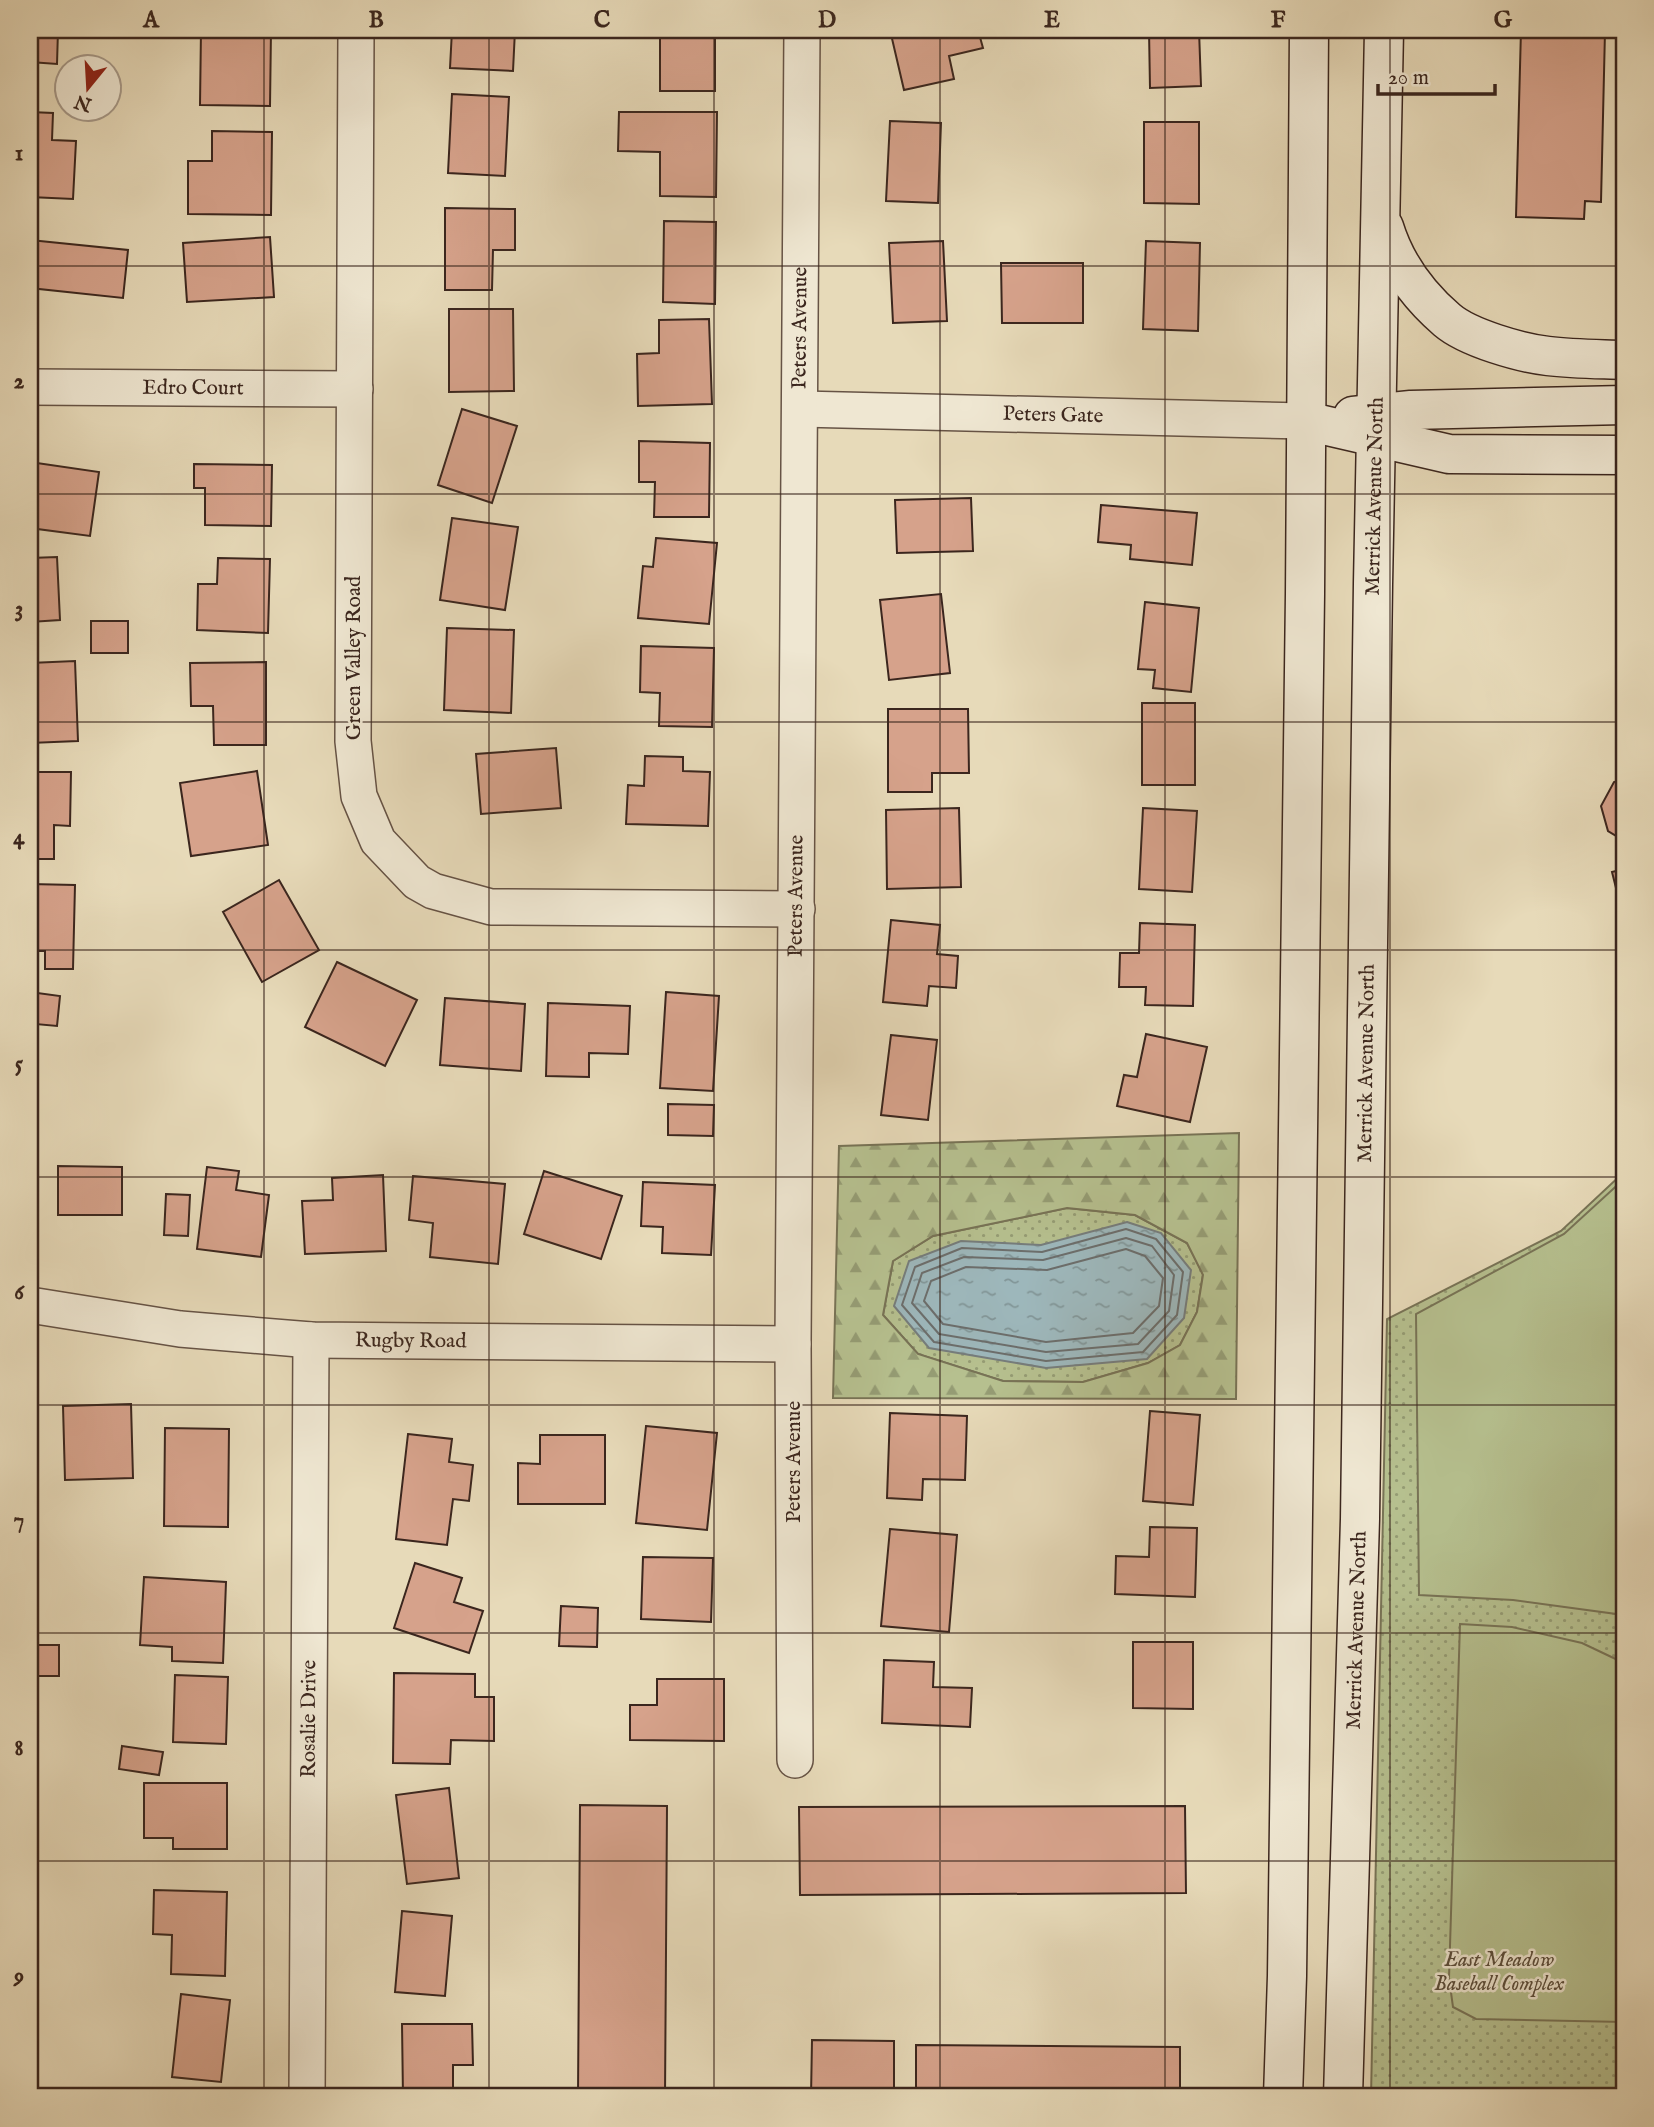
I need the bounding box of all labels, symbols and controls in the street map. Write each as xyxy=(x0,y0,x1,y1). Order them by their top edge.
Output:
text: A xyxy=(142,6,160,35)
text: B xyxy=(368,6,384,35)
text: C xyxy=(594,6,611,35)
text: D xyxy=(818,6,836,35)
text: E xyxy=(1044,6,1060,35)
text: F xyxy=(1271,6,1286,35)
text: G xyxy=(1494,6,1513,35)
north arrow xyxy=(52,52,122,122)
scale bar xyxy=(1378,52,1495,96)
text: 20 m xyxy=(1388,65,1429,92)
text: N xyxy=(71,88,96,117)
text: 1 xyxy=(15,139,23,168)
street label: Peters Avenue xyxy=(786,266,814,389)
text: 2 xyxy=(14,367,25,396)
street label: Edro Court xyxy=(142,374,244,402)
street label: Merrick Avenue North xyxy=(1359,397,1390,596)
street label: Peters Gate xyxy=(1002,400,1104,430)
street label: Green Valley Road xyxy=(341,575,368,740)
text: 3 xyxy=(15,595,23,624)
text: 4 xyxy=(13,823,25,852)
street label: Peters Avenue xyxy=(782,834,810,957)
street label: Merrick Avenue North xyxy=(1351,964,1381,1163)
text: 5 xyxy=(15,1050,24,1079)
text: 6 xyxy=(14,1278,25,1307)
street label: Rugby Road xyxy=(355,1327,467,1355)
street label: Peters Avenue xyxy=(781,1401,808,1523)
text: 7 xyxy=(14,1506,24,1535)
street label: Merrick Avenue North xyxy=(1340,1530,1373,1730)
street label: Rosalie Drive xyxy=(295,1660,323,1778)
text: 8 xyxy=(14,1734,24,1763)
park label: East Meadow Baseball Complex xyxy=(1434,1947,1565,1998)
text: 9 xyxy=(13,1962,24,1991)

